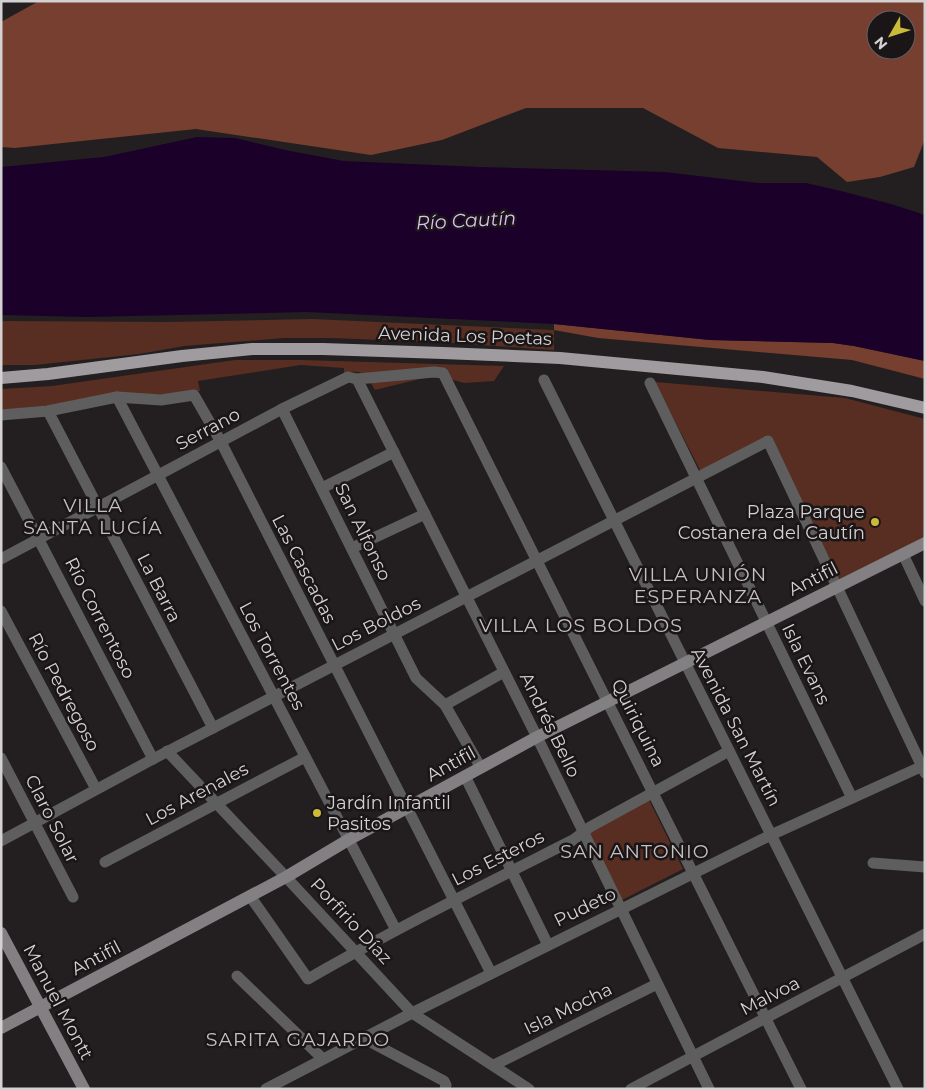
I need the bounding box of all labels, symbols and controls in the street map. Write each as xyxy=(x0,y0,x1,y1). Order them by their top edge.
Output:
north arrow xyxy=(866,10,916,60)
text: N xyxy=(870,33,891,53)
water label: Río Cautín xyxy=(415,206,517,235)
street label: Avenida Los Poetas xyxy=(378,322,552,350)
street label: Serrano xyxy=(172,403,244,455)
street label: San Alfonso xyxy=(330,480,396,584)
district label: VILLA SANTA LUCÍA xyxy=(23,494,163,539)
place label: Plaza Parque Costanera del Cautín xyxy=(678,501,865,544)
street label: Las Cascadas xyxy=(267,511,341,627)
marker: Plaza Parque Costanera del Cautín xyxy=(869,516,881,528)
street label: La Barra xyxy=(132,550,186,626)
street label: Río Correntoso xyxy=(60,554,140,682)
street label: Antifil xyxy=(784,557,842,601)
district label: VILLA UNIÓN ESPERANZA xyxy=(629,563,767,608)
street label: Los Boldos xyxy=(328,592,424,656)
street label: Los Torrentes xyxy=(234,598,310,714)
district label: VILLA LOS BOLDOS xyxy=(479,614,683,637)
street label: Isla Evans xyxy=(777,620,835,708)
street label: Río Pedregoso xyxy=(23,629,105,755)
street label: Avenida San Martín xyxy=(686,644,786,810)
street label: Andrés Bello xyxy=(515,669,585,781)
street label: Quiriquina xyxy=(606,675,670,771)
street label: Antifil xyxy=(423,742,479,786)
street label: Los Arenales xyxy=(142,758,252,830)
street label: Claro Solar xyxy=(20,771,84,867)
place label: Jardín Infantil Pasitos xyxy=(326,792,451,835)
marker: Jardín Infantil Pasitos xyxy=(311,807,323,819)
street label: Los Esteros xyxy=(448,825,548,891)
district label: SAN ANTONIO xyxy=(560,840,710,863)
street label: Porfirio Díaz xyxy=(305,873,397,969)
street label: Pudeto xyxy=(550,883,620,931)
street label: Antifil xyxy=(67,936,125,980)
street label: Manuel Montt xyxy=(18,941,98,1063)
street label: Malvoa xyxy=(737,972,803,1020)
street label: Isla Mocha xyxy=(520,978,616,1040)
district label: SARITA GAJARDO xyxy=(206,1028,390,1051)

